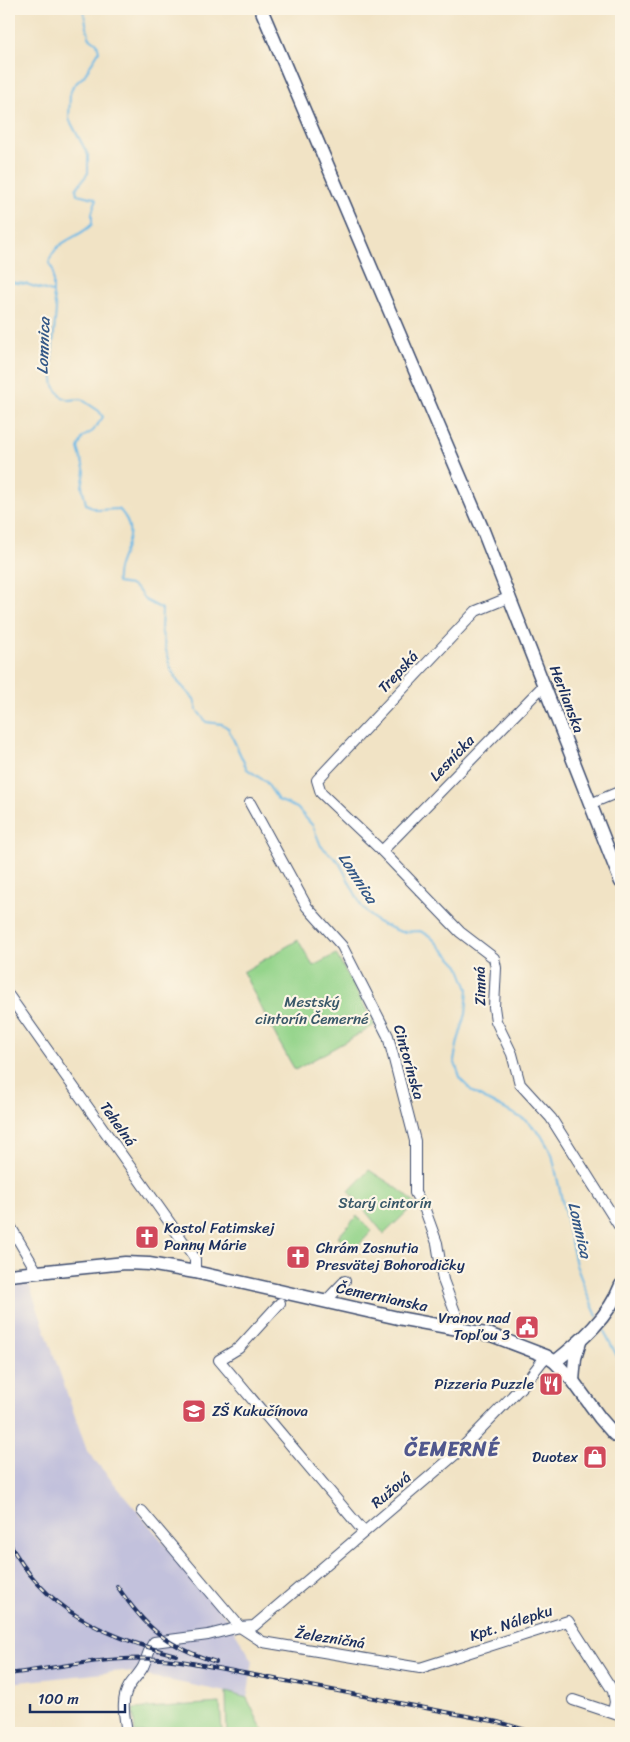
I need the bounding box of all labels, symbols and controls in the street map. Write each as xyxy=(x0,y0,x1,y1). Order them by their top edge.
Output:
water label: Lomnica xyxy=(28,315,59,375)
street label: Trepská xyxy=(371,644,425,699)
street label: Herlianska xyxy=(542,661,592,737)
street label: Lesnícka xyxy=(423,728,481,787)
water label: Lomnica xyxy=(330,846,387,911)
street label: Zimná xyxy=(467,966,493,1006)
park label: Mestský cintorín Čemerné xyxy=(255,989,369,1032)
street label: Cintorínska xyxy=(386,1022,432,1103)
street label: Tehelná xyxy=(93,1096,143,1152)
park label: Starý cintorín xyxy=(338,1190,432,1216)
water label: Lomnica xyxy=(559,1199,601,1263)
place label: Kostol Fatimskej Panny Márie xyxy=(164,1215,275,1258)
church icon: Kostol Fatimskej Panny Márie xyxy=(134,1224,160,1250)
place label: Chrám Zosnutia Presvätej Bohorodičky xyxy=(316,1235,465,1278)
church icon: Chrám Zosnutia Presvätej Bohorodičky xyxy=(285,1244,311,1270)
street label: Čemernianska xyxy=(334,1275,431,1319)
place label: Vranov nad Topľou 3 xyxy=(438,1305,511,1348)
public building icon: Vranov nad Topľou 3 xyxy=(514,1314,540,1340)
place label: Pizzeria Puzzle xyxy=(434,1371,534,1397)
restaurant icon: Pizzeria Puzzle xyxy=(538,1371,564,1397)
school or university icon: ZŠ Kukučínova xyxy=(181,1398,207,1424)
place label: ZŠ Kukučínova xyxy=(212,1398,309,1424)
district label: ČEMERNÉ xyxy=(403,1432,500,1467)
place label: Duotex xyxy=(532,1444,578,1470)
shop icon: Duotex xyxy=(582,1444,608,1470)
street label: Ružová xyxy=(365,1465,417,1515)
street label: Kpt. Nálepku xyxy=(466,1597,556,1649)
street label: Železničná xyxy=(293,1620,367,1656)
scale bar xyxy=(30,1682,125,1714)
text: 100 m xyxy=(38,1686,79,1712)

